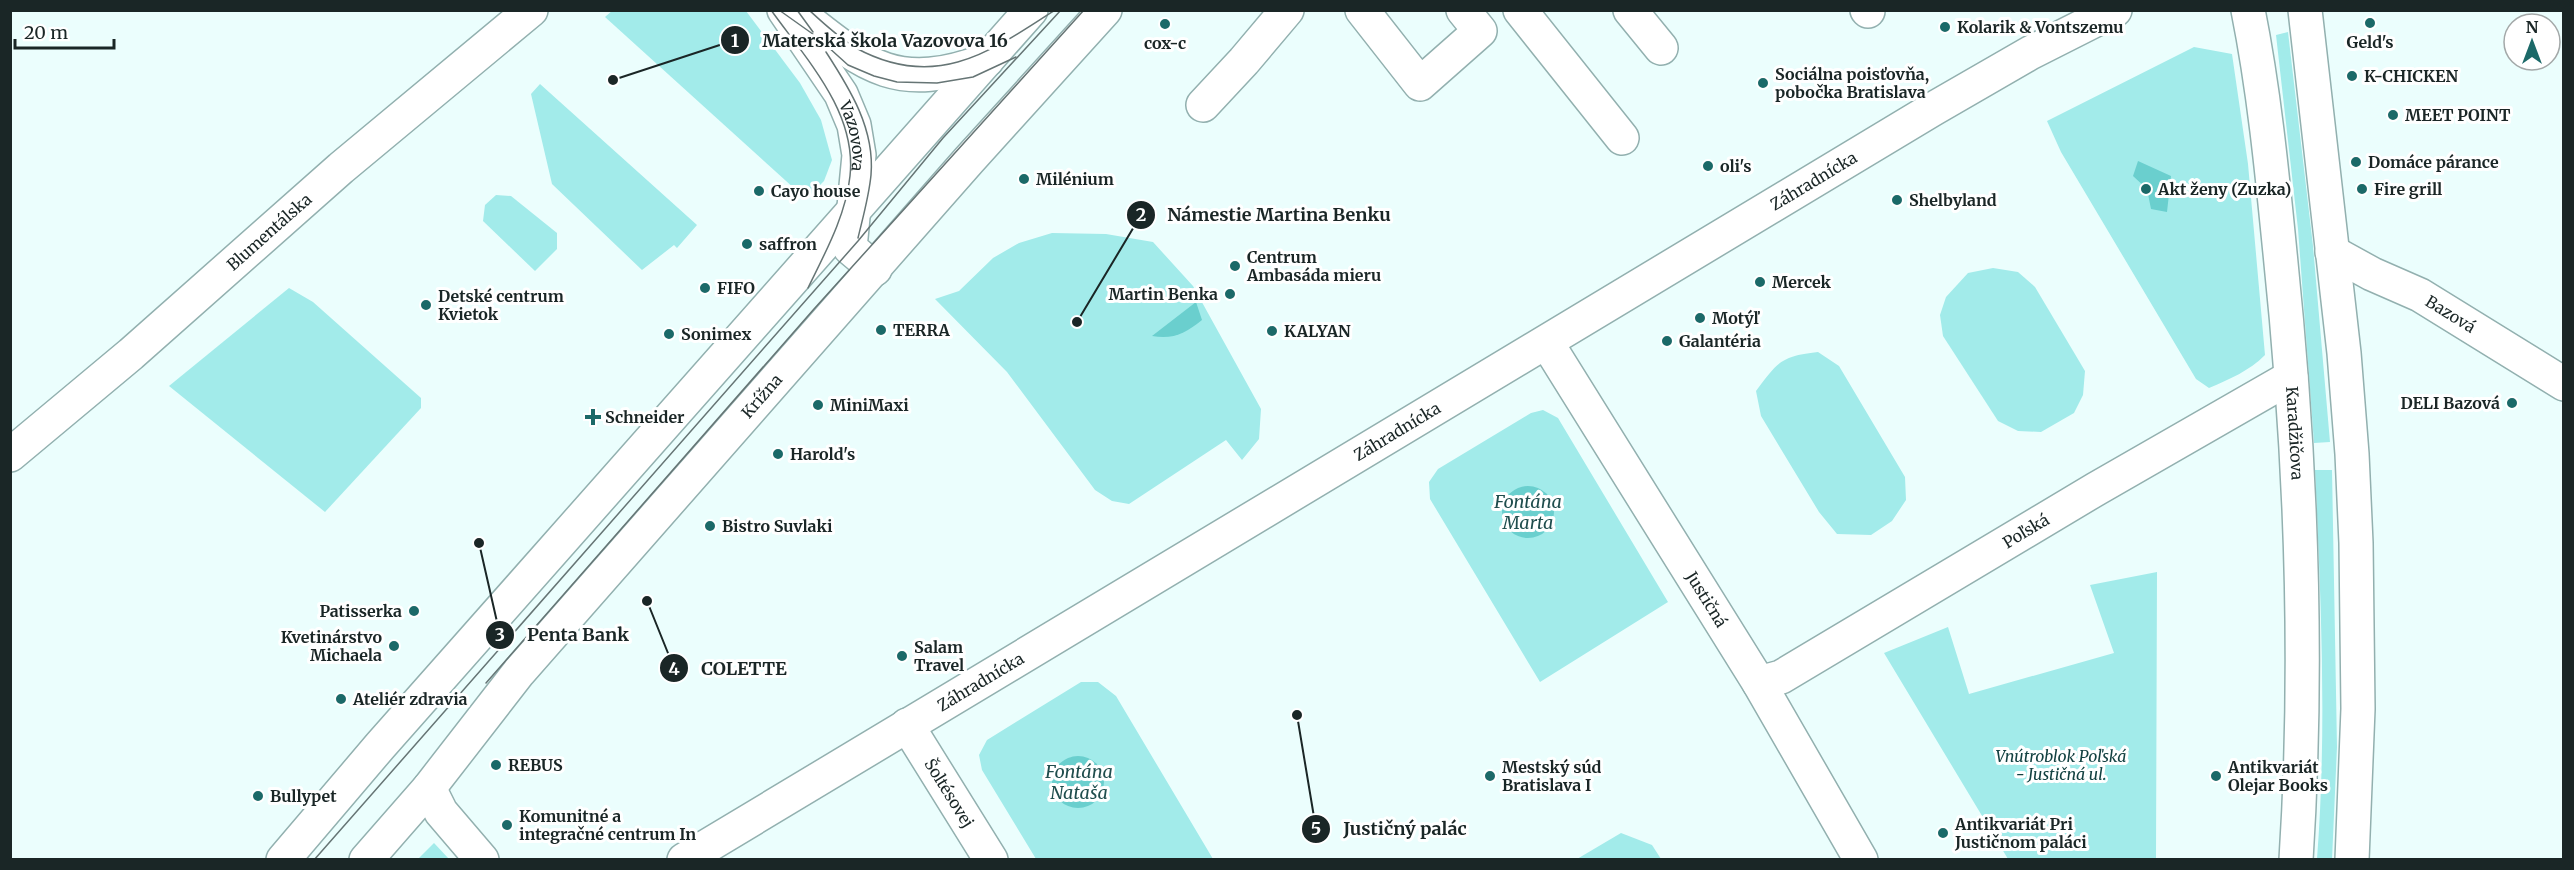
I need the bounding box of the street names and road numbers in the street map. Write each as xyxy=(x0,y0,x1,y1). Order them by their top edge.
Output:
street label: Vazovova xyxy=(835,97,869,173)
street label: Záhradnícka xyxy=(1767,147,1861,215)
street label: Blumentálska xyxy=(223,189,316,274)
street label: Bazová xyxy=(2422,291,2480,337)
street label: Krížna xyxy=(737,370,787,422)
street label: Karadžičova xyxy=(2282,386,2308,481)
street label: Záhradnícka xyxy=(1350,397,1444,465)
street label: Poľská xyxy=(1999,509,2053,552)
street label: Justičná xyxy=(1681,567,1732,631)
street label: Záhradnícka xyxy=(934,648,1028,715)
street label: Šoltésovej xyxy=(920,755,978,831)

